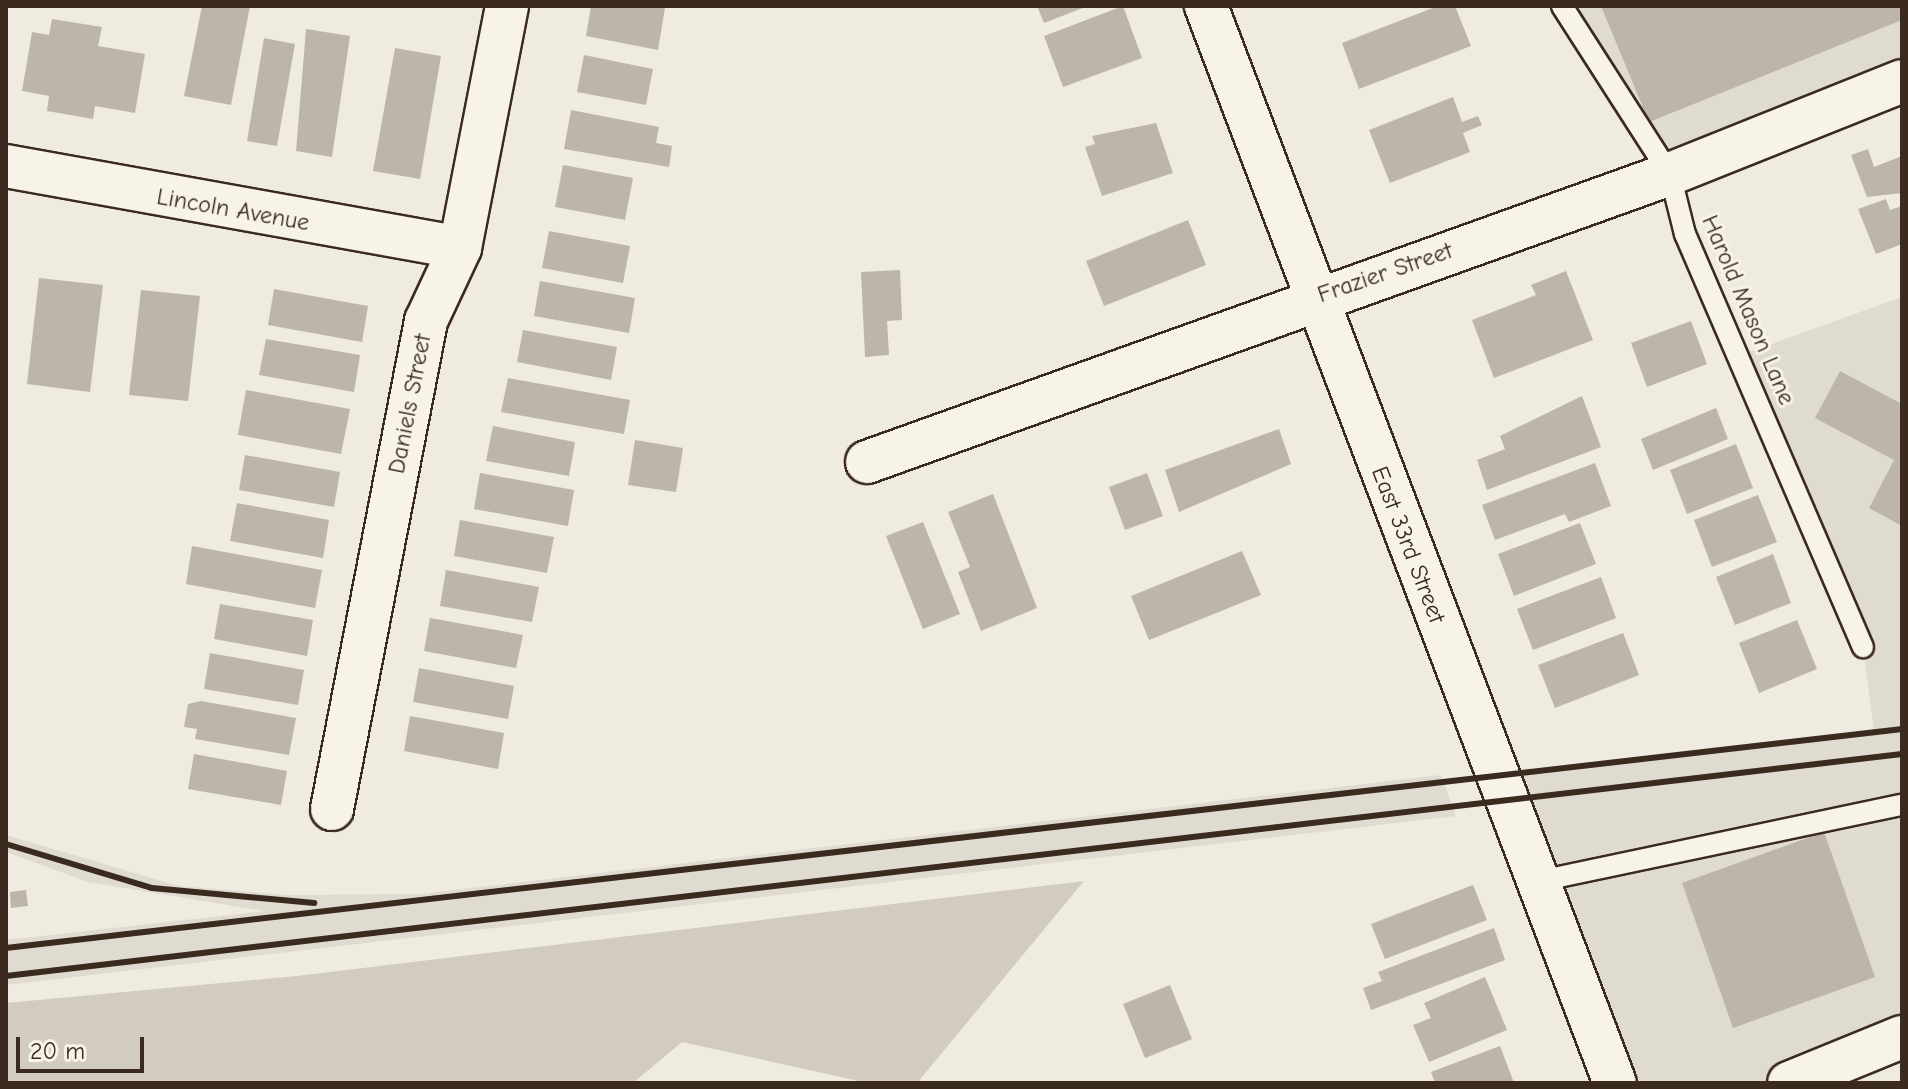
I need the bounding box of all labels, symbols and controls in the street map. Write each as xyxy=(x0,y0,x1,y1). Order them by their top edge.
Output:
street label: Lincoln Avenue xyxy=(154,182,312,238)
street label: Harold Mason Lane xyxy=(1695,211,1801,409)
street label: Frazier Street xyxy=(1314,236,1456,310)
street label: Daniels Street xyxy=(382,332,438,476)
street label: East 33rd Street xyxy=(1365,463,1451,627)
scale bar xyxy=(20,1021,148,1071)
text: 20 m xyxy=(30,1037,85,1065)

